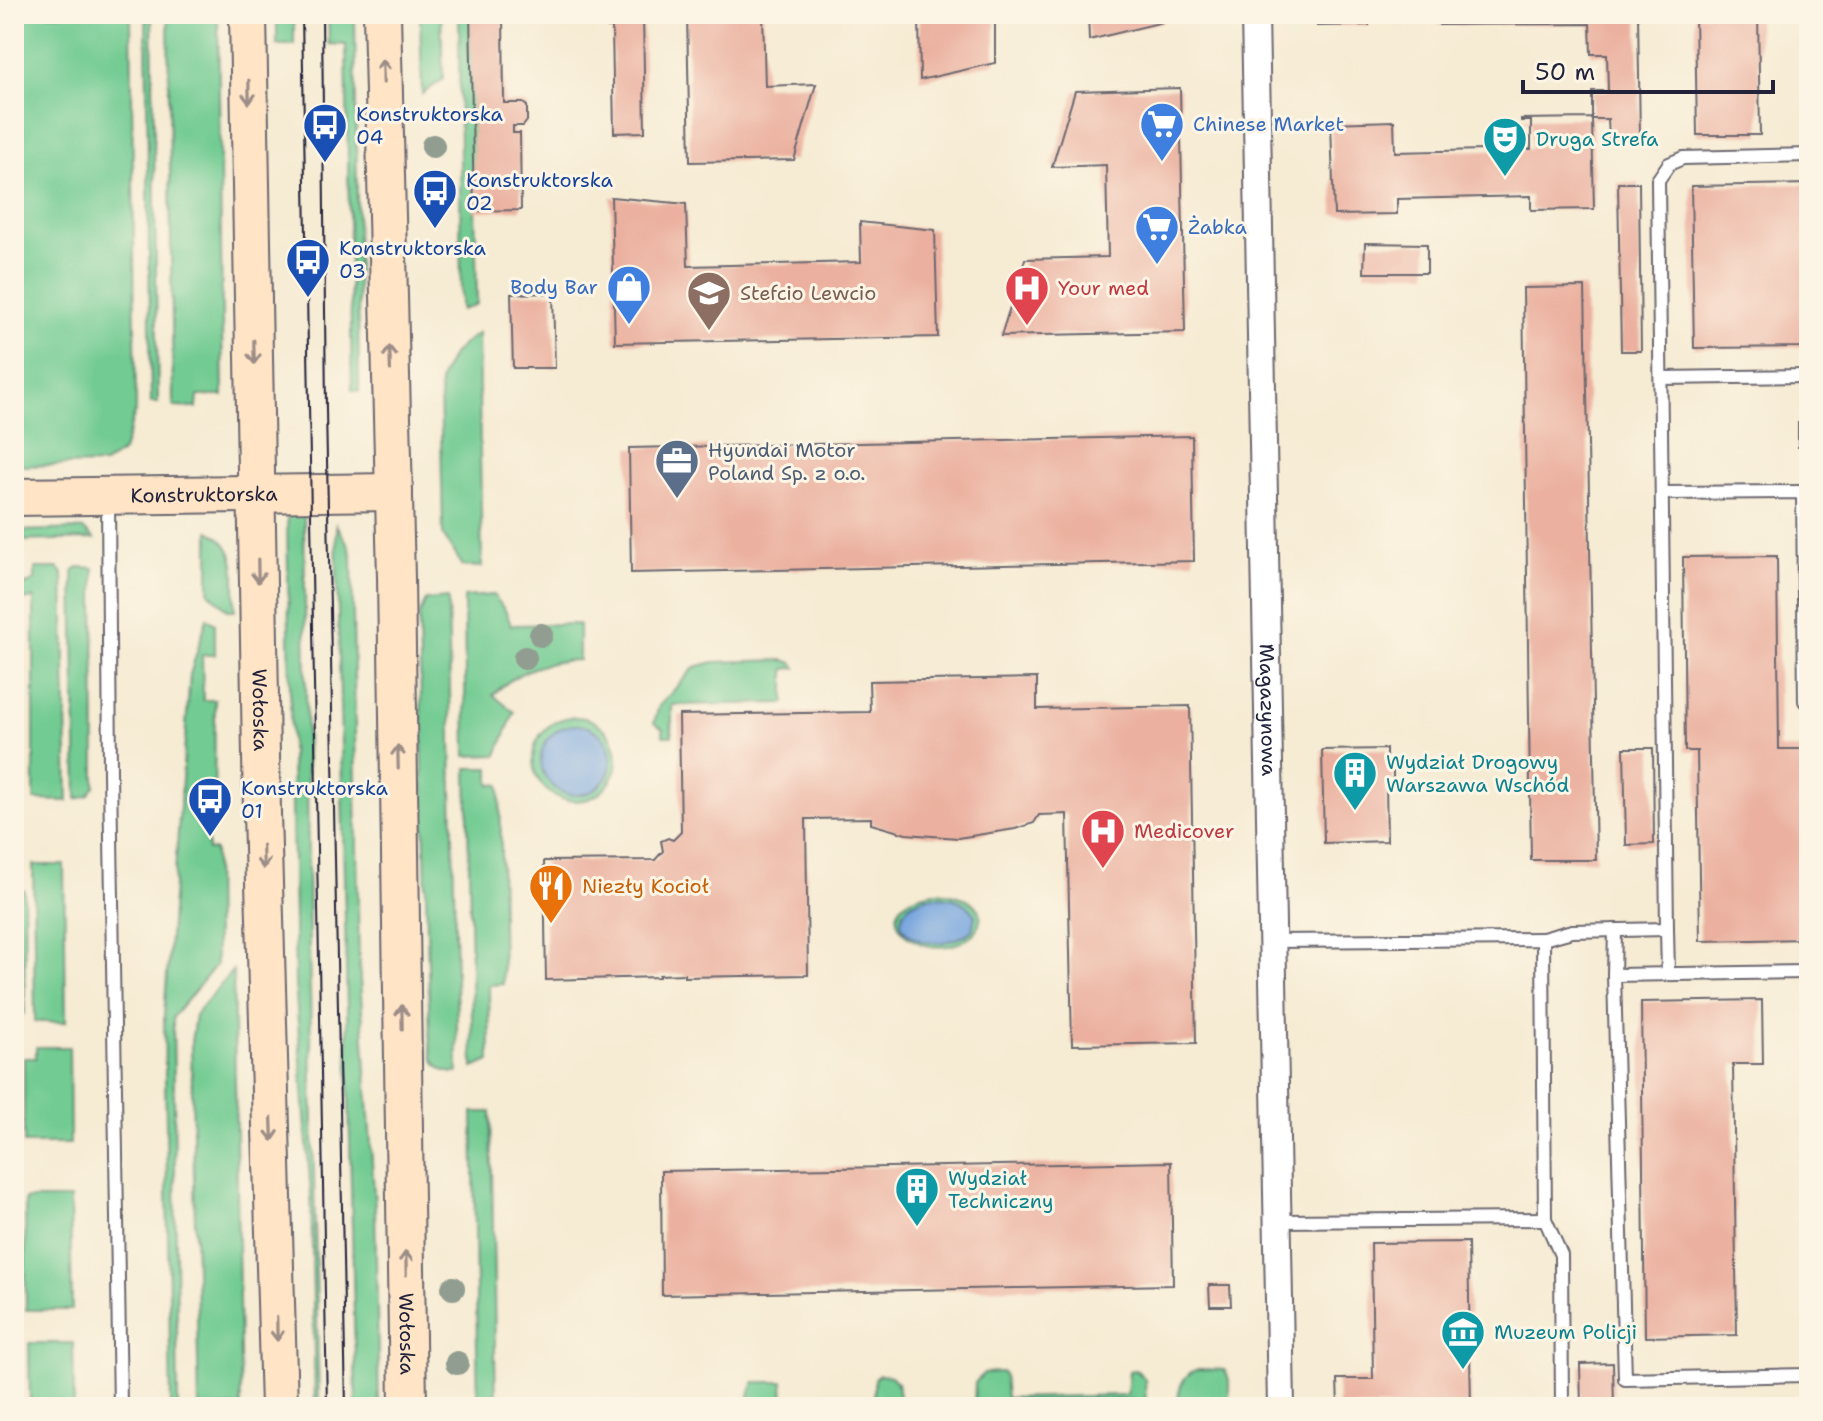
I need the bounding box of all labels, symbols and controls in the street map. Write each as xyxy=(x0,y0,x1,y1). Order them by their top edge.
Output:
scale bar xyxy=(1523,44,1773,94)
text: 50 m xyxy=(1535,56,1595,88)
one-way arrow xyxy=(376,58,391,85)
one-way arrow xyxy=(242,78,257,105)
supermarket icon: Chinese Market xyxy=(1138,100,1186,163)
bus stop icon: Konstruktorska 04 xyxy=(301,101,349,164)
place label: Konstruktorska 04 xyxy=(356,101,504,150)
place label: Chinese Market xyxy=(1193,111,1344,137)
theatre icon: Druga Strefa xyxy=(1481,115,1529,178)
place label: Druga Strefa xyxy=(1536,126,1659,152)
bus stop icon: Konstruktorska 02 xyxy=(411,167,459,230)
place label: Konstruktorska 02 xyxy=(466,167,614,216)
supermarket icon: Żabka xyxy=(1133,203,1181,266)
place label: Żabka xyxy=(1188,214,1248,240)
place label: Konstruktorska 03 xyxy=(339,235,487,284)
bus stop icon: Konstruktorska 03 xyxy=(284,236,332,299)
shop icon: Body Bar xyxy=(605,263,653,326)
hospital icon: Your med xyxy=(1003,264,1051,327)
school or university icon: Stefcio Lewcio xyxy=(685,269,733,332)
place label: Body Bar xyxy=(510,274,598,300)
place label: Your med xyxy=(1058,275,1149,301)
place label: Stefcio Lewcio xyxy=(740,280,876,306)
one-way arrow xyxy=(246,338,261,365)
one-way arrow xyxy=(382,345,397,372)
office icon: Hyundai Motor Poland Sp. z o.o. xyxy=(653,437,701,500)
place label: Hyundai Motor Poland Sp. z o.o. xyxy=(708,437,865,486)
street label: Konstruktorska xyxy=(130,481,278,508)
one-way arrow xyxy=(250,557,266,584)
street label: Magazynowa xyxy=(1254,643,1282,777)
street label: Wołoska xyxy=(246,668,274,752)
one-way arrow xyxy=(391,744,406,771)
building icon: Wydział Drogowy Warszawa Wschód xyxy=(1331,749,1379,812)
place label: Wydział Drogowy Warszawa Wschód xyxy=(1386,749,1569,798)
bus stop icon: Konstruktorska 01 xyxy=(186,775,234,838)
place label: Konstruktorska 01 xyxy=(241,775,389,824)
hospital icon: Medicover xyxy=(1079,807,1127,870)
place label: Medicover xyxy=(1134,818,1234,844)
one-way arrow xyxy=(256,843,271,870)
restaurant icon: Niezły Kocioł xyxy=(527,862,575,925)
place label: Niezły Kocioł xyxy=(582,873,709,899)
one-way arrow xyxy=(394,1004,410,1031)
one-way arrow xyxy=(264,1115,279,1142)
building icon: Wydział Techniczny xyxy=(893,1165,941,1228)
place label: Wydział Techniczny xyxy=(948,1165,1053,1214)
one-way arrow xyxy=(398,1250,414,1277)
street label: Wołoska xyxy=(393,1292,421,1376)
museum icon: Muzeum Policji xyxy=(1439,1308,1487,1371)
one-way arrow xyxy=(270,1315,285,1342)
place label: Muzeum Policji xyxy=(1494,1319,1637,1345)

